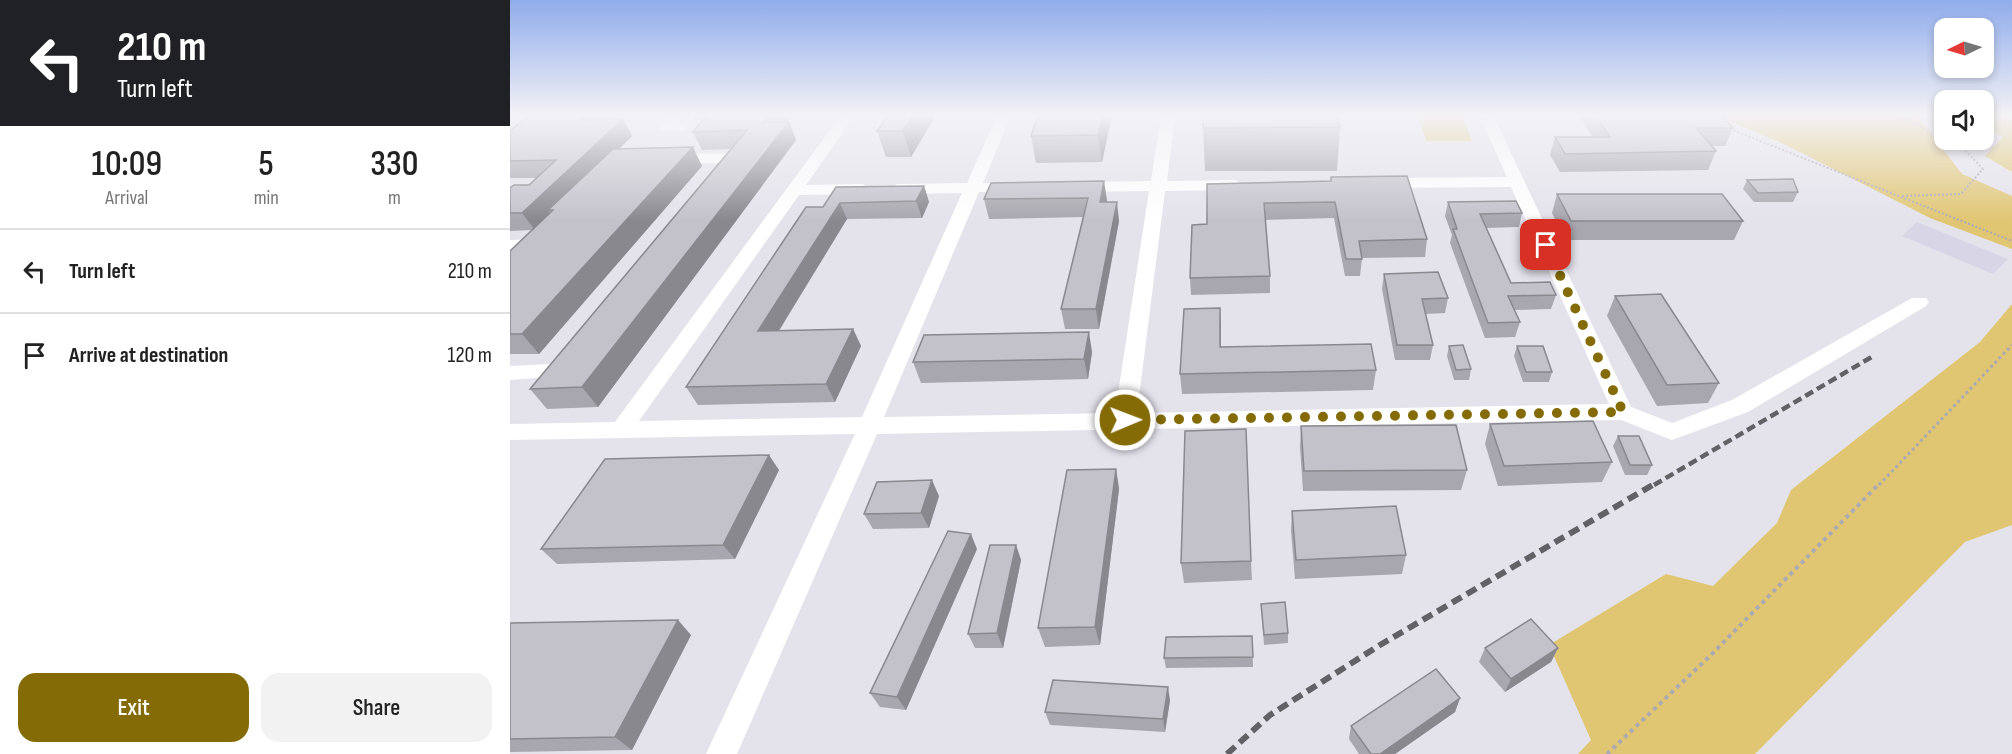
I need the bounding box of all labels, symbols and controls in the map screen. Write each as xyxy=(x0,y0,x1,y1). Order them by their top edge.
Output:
north arrow xyxy=(1934,18,1994,78)
map controls xyxy=(1934,18,1994,150)
text: 210 m xyxy=(117,22,206,73)
icon: left xyxy=(18,24,96,102)
text: Turn left xyxy=(117,73,193,105)
button: sound xyxy=(1934,90,1994,150)
text: 10:09 xyxy=(92,143,162,186)
text: 5 xyxy=(259,143,274,186)
text: 330 xyxy=(370,143,418,186)
text: Arrival xyxy=(105,186,148,210)
text: min xyxy=(254,186,279,210)
text: m xyxy=(388,186,401,210)
pin xyxy=(1520,219,1571,270)
icon: arrive xyxy=(1529,228,1562,261)
icon: left xyxy=(18,255,51,288)
text: Turn left xyxy=(69,258,135,285)
text: 210 m xyxy=(448,258,492,285)
icon: arrive xyxy=(18,339,51,372)
text: Arrive at destination xyxy=(69,342,228,369)
text: 120 m xyxy=(448,342,492,369)
position arrow xyxy=(1093,388,1157,452)
button: Exit xyxy=(18,673,249,742)
button: Share xyxy=(261,673,492,742)

